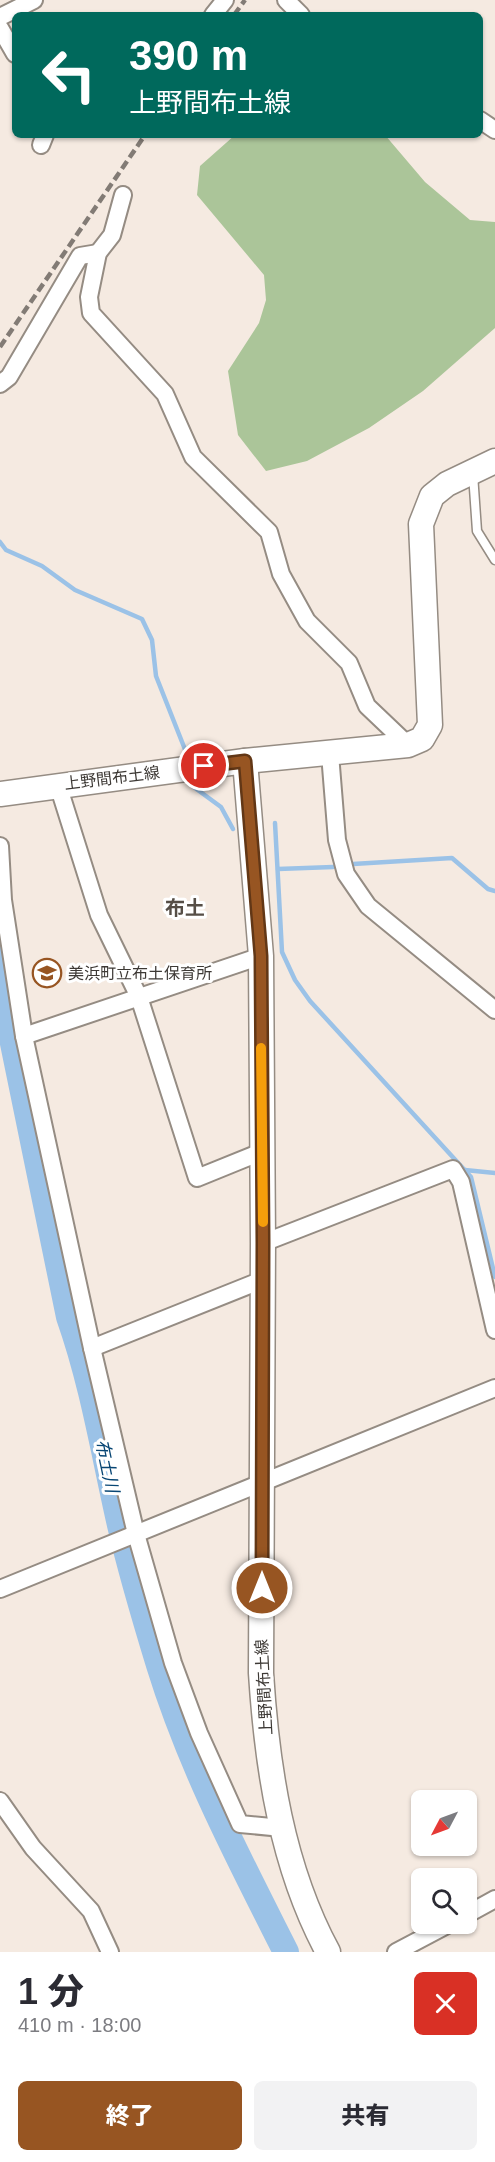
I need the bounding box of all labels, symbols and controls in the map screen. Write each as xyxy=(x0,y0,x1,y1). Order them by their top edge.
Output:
text: 390 m xyxy=(129,32,248,79)
icon: left xyxy=(30,36,108,114)
text: 上野間布土線 xyxy=(129,88,291,118)
pin xyxy=(178,740,229,791)
icon: arrive xyxy=(187,749,220,782)
street label: 上野間布土線 xyxy=(63,764,161,792)
district label: 布土 xyxy=(165,897,205,919)
school or university icon: 美浜町立布土保育所 xyxy=(31,957,63,989)
place label: 美浜町立布土保育所 xyxy=(68,965,212,982)
water label: 布土川 xyxy=(92,1438,123,1496)
position arrow xyxy=(230,1556,294,1620)
street label: 上野間布土線 xyxy=(253,1639,275,1735)
north arrow xyxy=(411,1790,477,1856)
map controls xyxy=(411,1790,477,1934)
button: search xyxy=(411,1868,477,1934)
text: 1 分 xyxy=(18,1971,84,2012)
button: close xyxy=(414,1972,477,2035)
text: 410 m · 18:00 xyxy=(18,2014,141,2036)
button: 終了 xyxy=(18,2081,242,2150)
button: 共有 xyxy=(254,2081,477,2150)

